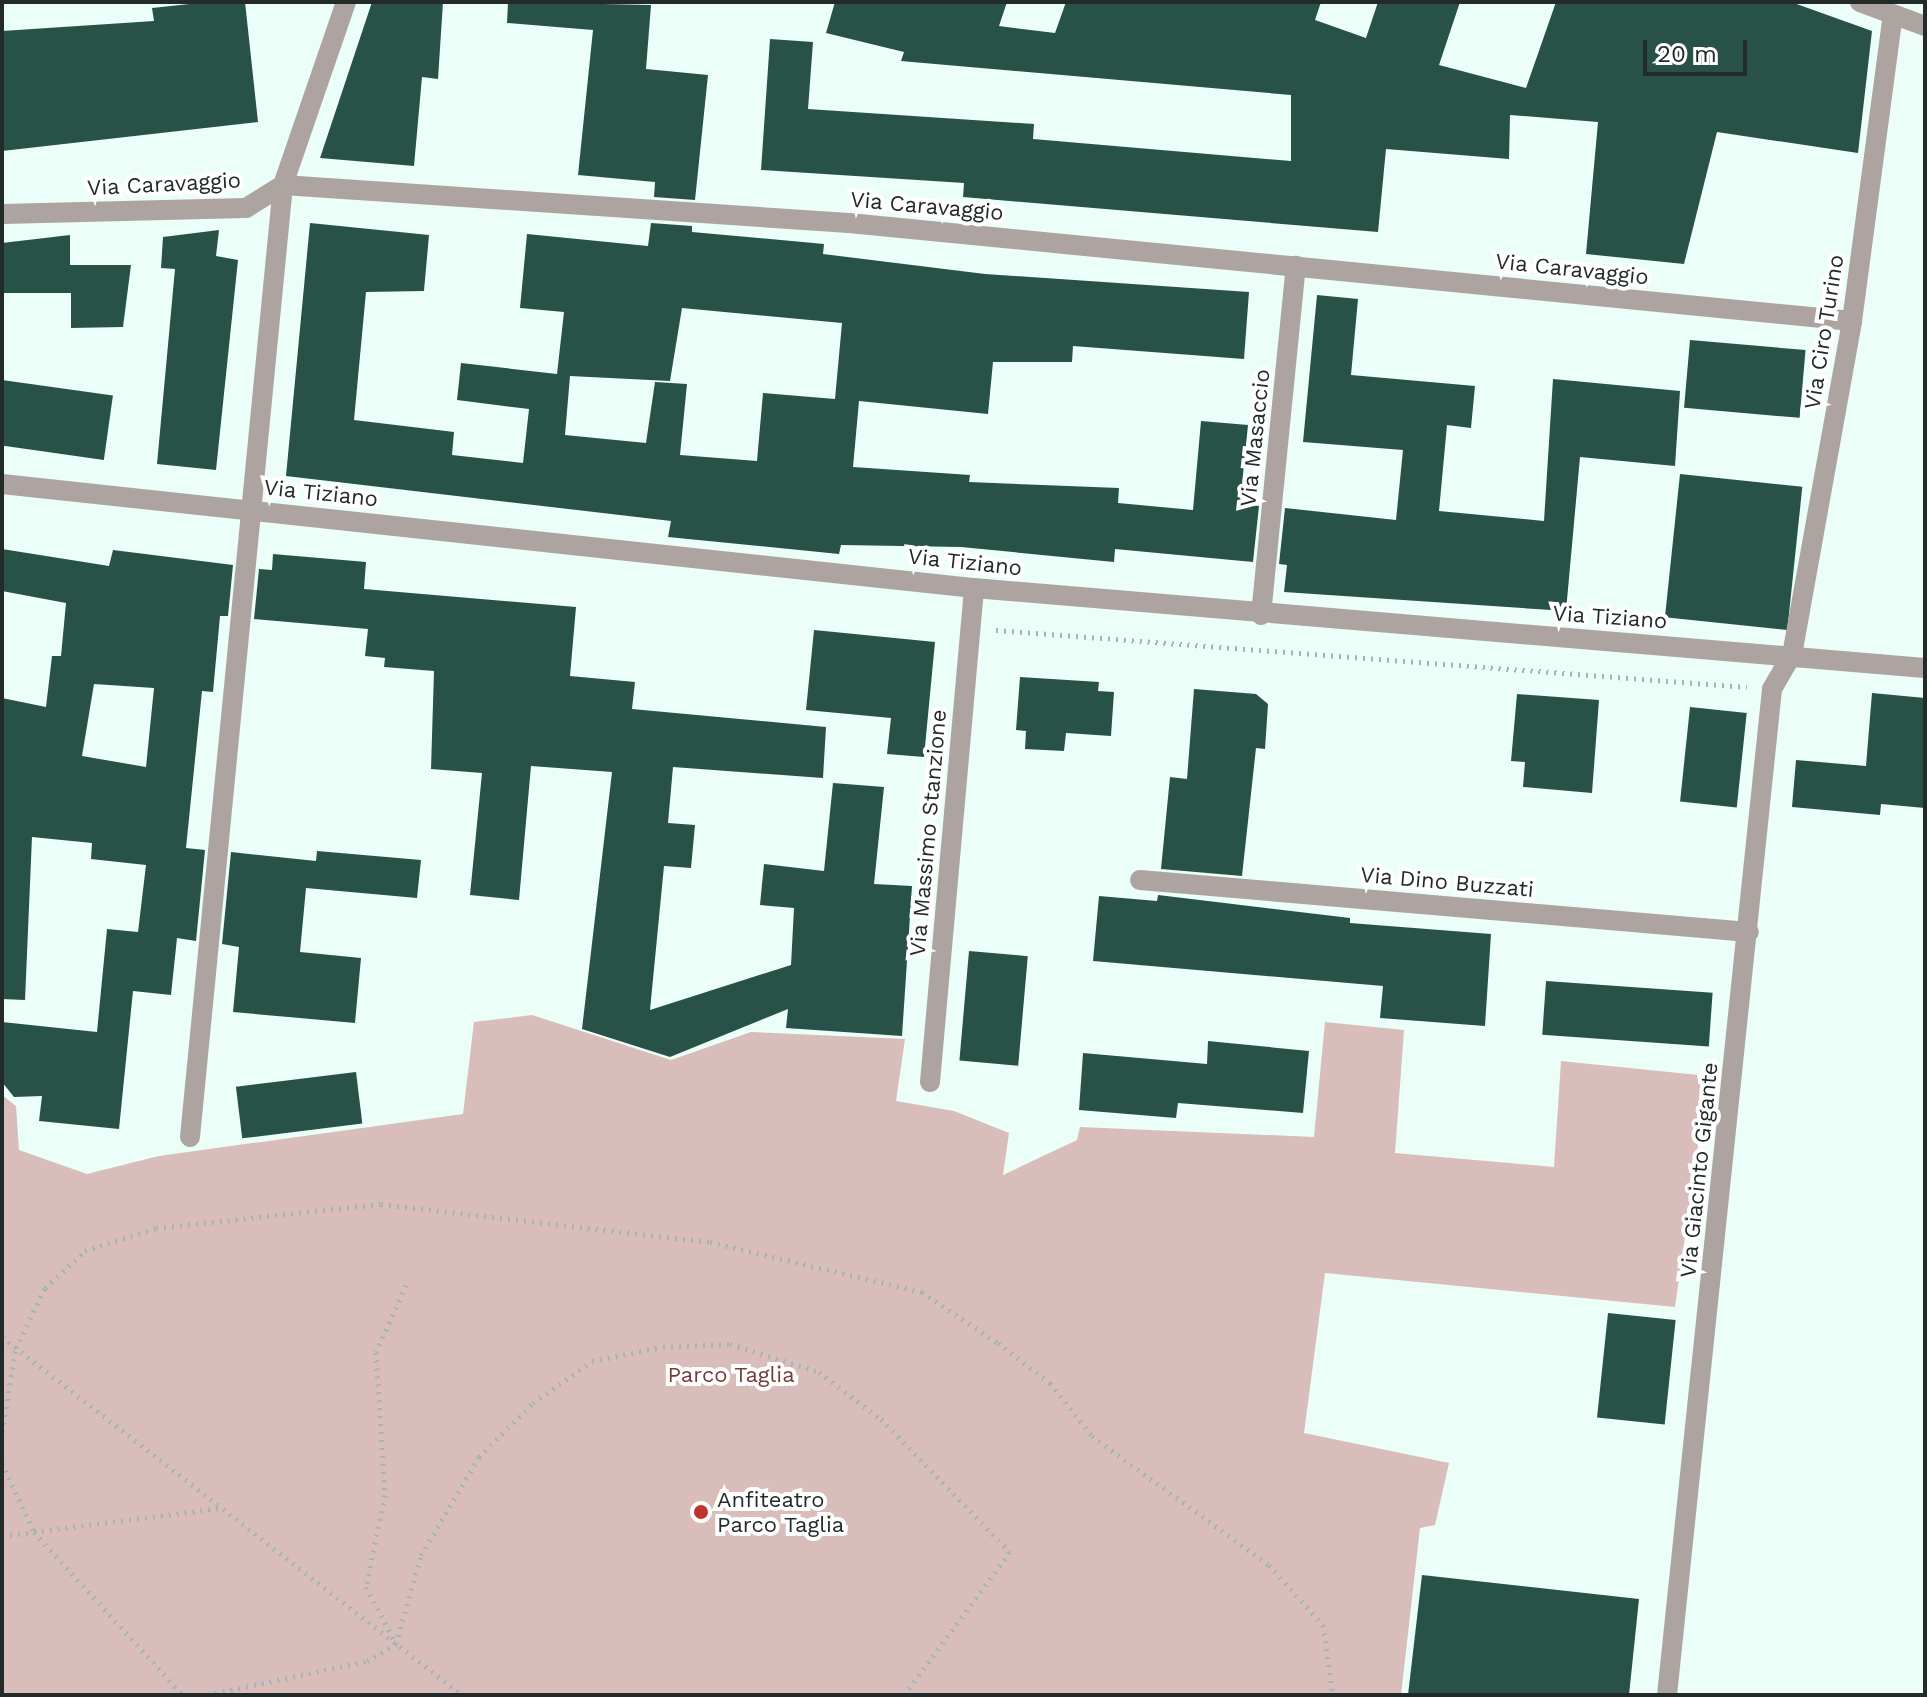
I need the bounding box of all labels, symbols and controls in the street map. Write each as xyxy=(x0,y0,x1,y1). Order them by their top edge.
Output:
scale bar xyxy=(1647,24,1751,74)
text: 20 m xyxy=(1657,40,1717,68)
street label: Via Caravaggio xyxy=(86,167,242,201)
street label: Via Caravaggio xyxy=(849,186,1005,226)
street label: Via Caravaggio xyxy=(1494,248,1650,290)
street label: Via Ciro Turino xyxy=(1799,252,1849,412)
street label: Via Masaccio xyxy=(1235,368,1275,508)
street label: Via Tiziano xyxy=(262,474,380,512)
street label: Via Tiziano xyxy=(906,543,1024,581)
street label: Via Tiziano xyxy=(1551,600,1669,634)
street label: Via Massimo Stanzione xyxy=(904,708,952,958)
street label: Via Dino Buzzati xyxy=(1359,861,1535,903)
street label: Via Giacinto Gigante xyxy=(1675,1061,1723,1279)
park label: Parco Taglia xyxy=(667,1362,795,1388)
place label: Anfiteatro Parco Taglia xyxy=(717,1486,845,1538)
marker: Anfiteatro Parco Taglia xyxy=(692,1503,710,1521)

